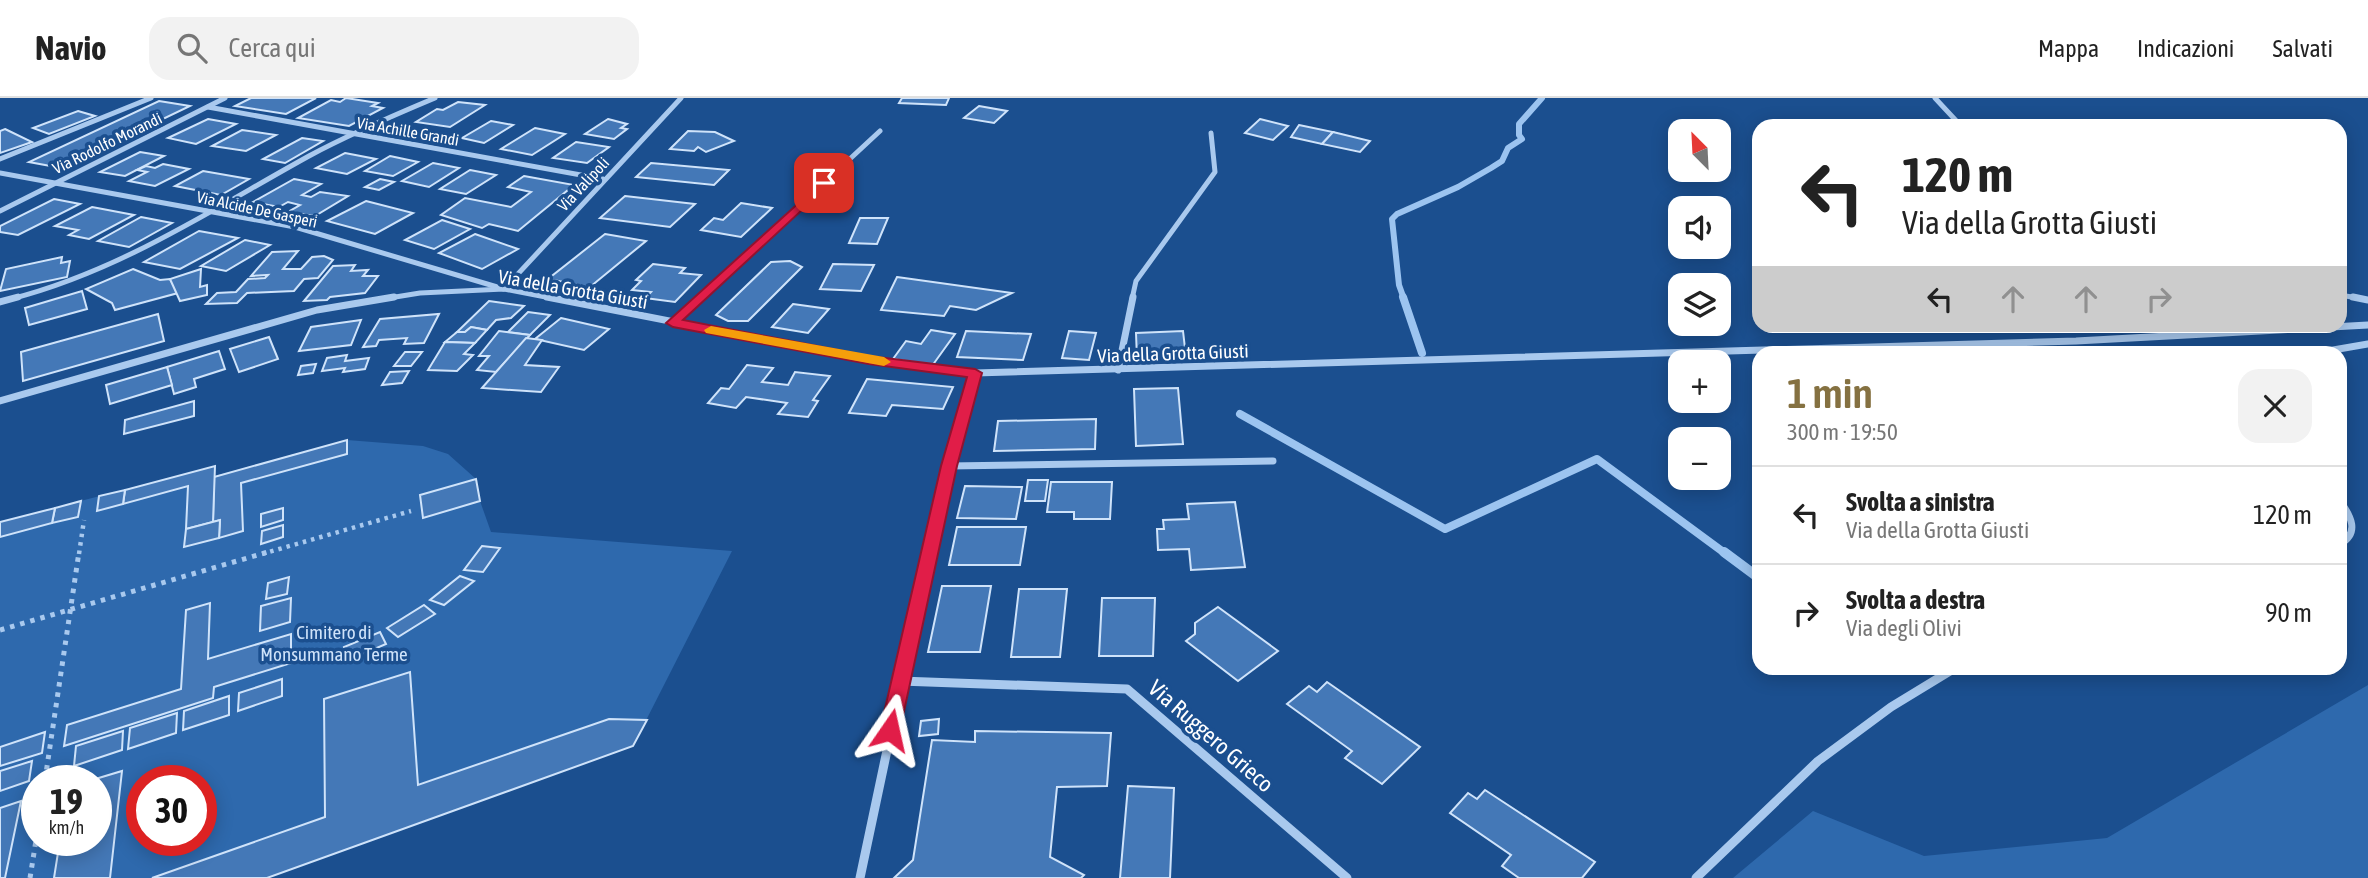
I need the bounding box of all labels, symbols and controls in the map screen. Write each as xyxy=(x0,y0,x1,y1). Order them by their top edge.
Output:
search box xyxy=(149,17,639,80)
text: Navio xyxy=(35,29,107,67)
icon: search xyxy=(173,29,211,67)
text: Cerca qui xyxy=(229,33,316,63)
text: Mappa xyxy=(2038,35,2099,62)
text: Indicazioni xyxy=(2137,35,2234,62)
text: Salvati xyxy=(2272,35,2333,62)
street label: Via Rodolfo Morandi xyxy=(49,109,165,177)
street label: Via Achille Grandi xyxy=(355,113,461,149)
north arrow xyxy=(1668,119,1731,182)
map controls xyxy=(1668,119,1731,490)
text: 120 m xyxy=(1902,146,2013,202)
icon: left xyxy=(1787,147,1878,238)
street label: Via Valipoli xyxy=(554,153,613,215)
pin xyxy=(794,153,854,213)
icon: arrive xyxy=(805,164,843,202)
street label: Via Alcide De Gasperi xyxy=(195,187,319,232)
button: sound xyxy=(1668,196,1731,259)
text: Via della Grotta Giusti xyxy=(1902,204,2157,241)
street label: Via della Grotta Giusti xyxy=(497,265,649,313)
button: layers xyxy=(1668,273,1731,336)
icon: left xyxy=(1921,280,1959,318)
icon: ahead xyxy=(1994,280,2032,318)
icon: ahead xyxy=(2067,280,2105,318)
icon: right xyxy=(2140,280,2178,318)
street label: Via della Grotta Giusti xyxy=(1097,339,1249,367)
button: + xyxy=(1668,350,1731,413)
text: 1 min xyxy=(1787,369,1873,417)
button: close xyxy=(2238,369,2312,443)
text: 300 m · 19:50 xyxy=(1787,419,1898,445)
button: − xyxy=(1668,427,1731,490)
text: Svolta a sinistra xyxy=(1846,487,1995,517)
icon: left xyxy=(1787,496,1825,534)
text: 120 m xyxy=(2253,500,2312,530)
text: Via della Grotta Giusti xyxy=(1846,517,2029,543)
text: Svolta a destra xyxy=(1846,585,1985,615)
icon: right xyxy=(1787,594,1825,632)
text: 90 m xyxy=(2265,598,2312,628)
text: Via degli Olivi xyxy=(1846,615,1962,641)
park label: Cimitero di Monsummano Terme xyxy=(260,621,408,665)
street label: Via Ruggero Grieco xyxy=(1143,675,1279,797)
position arrow xyxy=(853,693,927,767)
speed limit sign: 30 xyxy=(126,765,217,856)
text: 19 xyxy=(50,781,83,821)
text: km/h xyxy=(49,817,84,838)

